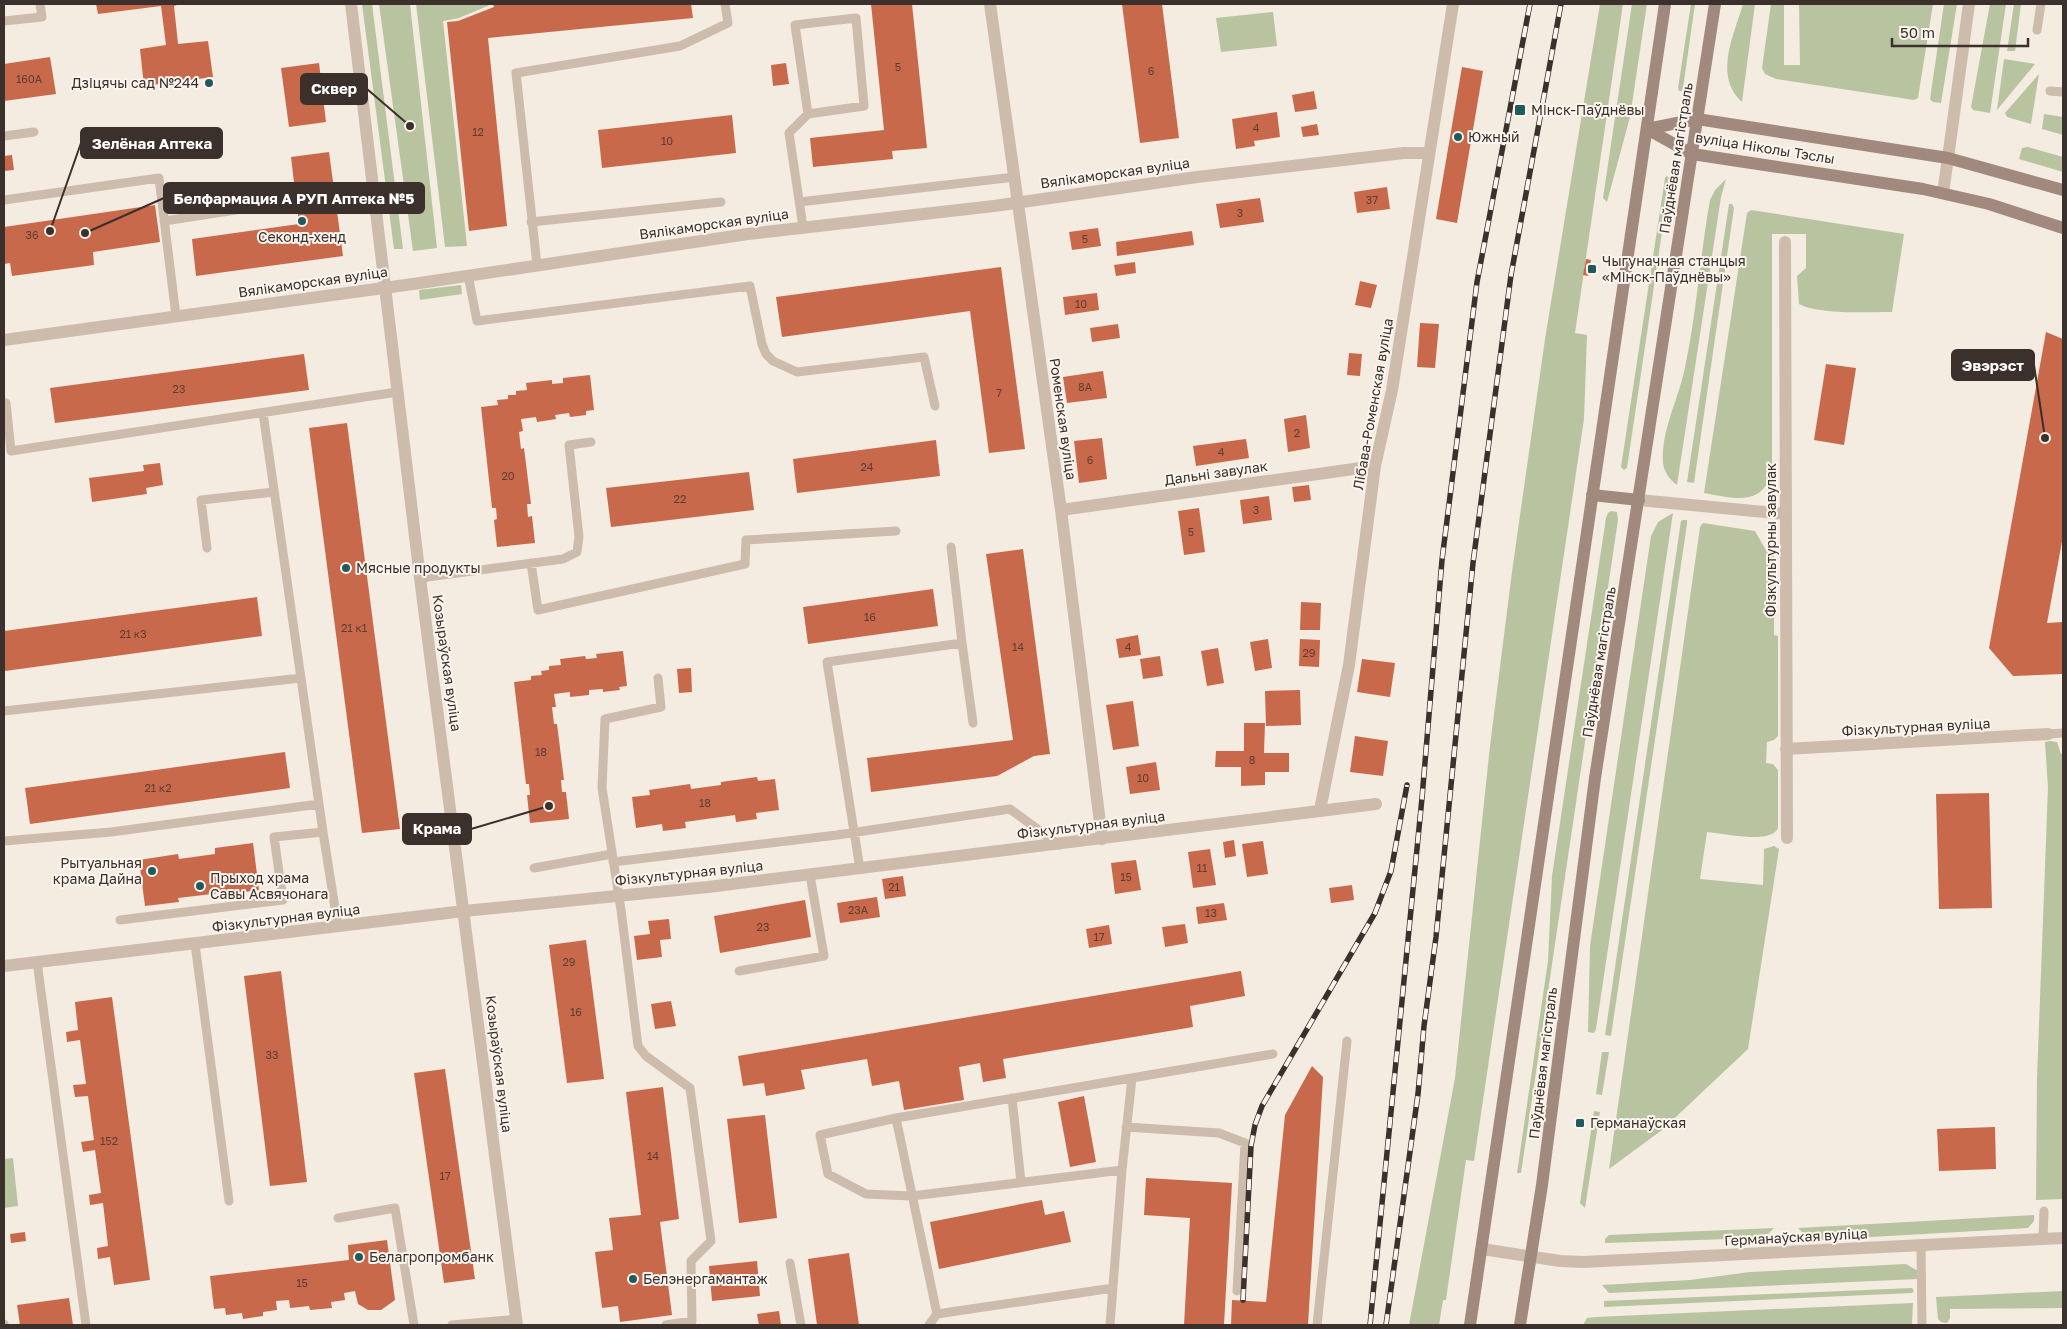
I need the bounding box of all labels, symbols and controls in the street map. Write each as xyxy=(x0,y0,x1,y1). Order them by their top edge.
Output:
scale bar xyxy=(1892,15,2028,47)
text: 50 m xyxy=(1900,23,1935,41)
house number: 5 xyxy=(895,60,901,73)
house number: 6 xyxy=(1148,64,1155,77)
house number: 160А xyxy=(16,72,43,85)
place label: Дзіцячы сад №244 xyxy=(71,74,199,91)
callout: Сквер xyxy=(301,74,367,104)
marker: Дзіцячы сад №244 xyxy=(203,77,215,89)
text: Сквер xyxy=(311,79,357,97)
street label: Паўднёвая магістраль xyxy=(1655,81,1696,235)
place label: Мінск-Паўднёвы xyxy=(1531,101,1645,118)
marker: Мінск-Паўднёвы xyxy=(1513,103,1527,117)
house number: 4 xyxy=(1253,121,1260,134)
house number: 12 xyxy=(472,125,484,138)
callout: Зелёная Аптека xyxy=(81,128,222,158)
place label: Южный xyxy=(1468,128,1520,145)
street label: вуліца Ніколы Тэслы xyxy=(1694,128,1836,167)
marker: Южный xyxy=(1452,131,1464,143)
text: Зелёная Аптека xyxy=(92,134,212,152)
house number: 10 xyxy=(661,134,673,147)
street label: Вялікаморская вуліца xyxy=(1039,154,1191,191)
callout: Белфармация А РУП Аптека №5 xyxy=(164,183,424,213)
text: Белфармация А РУП Аптека №5 xyxy=(174,189,414,207)
house number: 37 xyxy=(1366,193,1378,206)
street label: Вялікаморская вуліца xyxy=(638,205,790,242)
house number: 3 xyxy=(1237,206,1243,219)
marker: Секонд-хенд xyxy=(296,215,308,227)
house number: 36 xyxy=(25,228,39,241)
place label: Секонд-хенд xyxy=(258,228,347,245)
house number: 5 xyxy=(1082,232,1088,245)
place label: Чыгуначная станцыя «Мінск-Паўднёвы» xyxy=(1602,252,1746,285)
street label: Вялікаморская вуліца xyxy=(237,263,389,300)
marker: Чыгуначная станцыя «Мінск-Паўднёвы» xyxy=(1586,263,1598,275)
house number: 10 xyxy=(1075,297,1087,310)
street label: Лібава-Роменская вуліца xyxy=(1349,317,1396,491)
callout: Эвэрэст xyxy=(1952,350,2034,380)
text: Эвэрэст xyxy=(1962,356,2024,374)
street label: Роменская вуліца xyxy=(1047,357,1080,481)
house number: 8А xyxy=(1078,380,1093,393)
house number: 23 xyxy=(173,382,185,395)
house number: 7 xyxy=(996,386,1002,399)
house number: 2 xyxy=(1294,426,1300,439)
house number: 4 xyxy=(1218,445,1225,458)
house number: 6 xyxy=(1087,453,1094,466)
street label: Дальні завулак xyxy=(1163,457,1269,488)
house number: 24 xyxy=(860,460,874,473)
street label: Фізкультурны завулак xyxy=(1762,463,1779,617)
house number: 20 xyxy=(501,469,515,482)
house number: 22 xyxy=(674,492,686,505)
house number: 3 xyxy=(1253,503,1259,516)
house number: 5 xyxy=(1188,525,1194,538)
place label: Мясные продукты xyxy=(356,559,481,576)
marker: Мясные продукты xyxy=(340,562,352,574)
street label: Паўднёвая магістраль xyxy=(1578,585,1619,739)
street label: Козыраўская вуліца xyxy=(429,593,466,732)
house number: 16 xyxy=(864,610,876,623)
house number: 21 к1 xyxy=(341,621,367,634)
house number: 21 к3 xyxy=(119,627,147,640)
house number: 14 xyxy=(1012,640,1024,653)
house number: 4 xyxy=(1125,640,1132,653)
house number: 29 xyxy=(1302,646,1316,659)
street label: Фізкультурная вуліца xyxy=(1841,714,1991,739)
house number: 18 xyxy=(535,745,547,758)
house number: 8 xyxy=(1249,753,1256,766)
house number: 10 xyxy=(1137,771,1149,784)
house number: 21 к2 xyxy=(144,781,172,794)
house number: 18 xyxy=(699,796,711,809)
street label: Фізкультурная вуліца xyxy=(1016,807,1166,842)
callout: Крама xyxy=(403,814,471,844)
text: Крама xyxy=(413,819,462,837)
place label: Рытуальная крама Дайна xyxy=(53,854,142,887)
street label: Фізкультурная вуліца xyxy=(614,856,764,889)
house number: 11 xyxy=(1197,861,1207,874)
marker: Рытуальная крама Дайна xyxy=(146,865,158,877)
place label: Прыход храма Савы Асвячонага xyxy=(210,869,329,902)
house number: 15 xyxy=(1120,870,1132,883)
marker: Прыход храма Савы Асвячонага xyxy=(194,880,206,892)
house number: 21 xyxy=(888,880,900,893)
street label: Фізкультурная вуліца xyxy=(211,900,361,935)
house number: 23А xyxy=(848,903,869,916)
house number: 13 xyxy=(1205,906,1217,919)
house number: 23 xyxy=(757,920,769,933)
house number: 17 xyxy=(1093,930,1105,943)
house number: 29 xyxy=(562,955,576,968)
street label: Паўднёвая магістраль xyxy=(1525,986,1560,1140)
street label: Козыраўская вуліца xyxy=(483,994,516,1134)
house number: 16 xyxy=(570,1005,582,1018)
house number: 33 xyxy=(266,1048,278,1061)
place label: Германаўская xyxy=(1590,1114,1686,1131)
marker: Германаўская xyxy=(1574,1117,1586,1129)
house number: 152 xyxy=(100,1134,118,1147)
house number: 14 xyxy=(647,1149,659,1162)
house number: 17 xyxy=(439,1169,451,1182)
street label: Германаўская вуліца xyxy=(1724,1224,1868,1249)
place label: Белагропромбанк xyxy=(369,1248,494,1265)
marker: Белагропромбанк xyxy=(353,1251,365,1263)
place label: Белэнергамантаж xyxy=(643,1270,768,1287)
marker: Белэнергамантаж xyxy=(627,1273,639,1285)
house number: 15 xyxy=(296,1276,308,1289)

